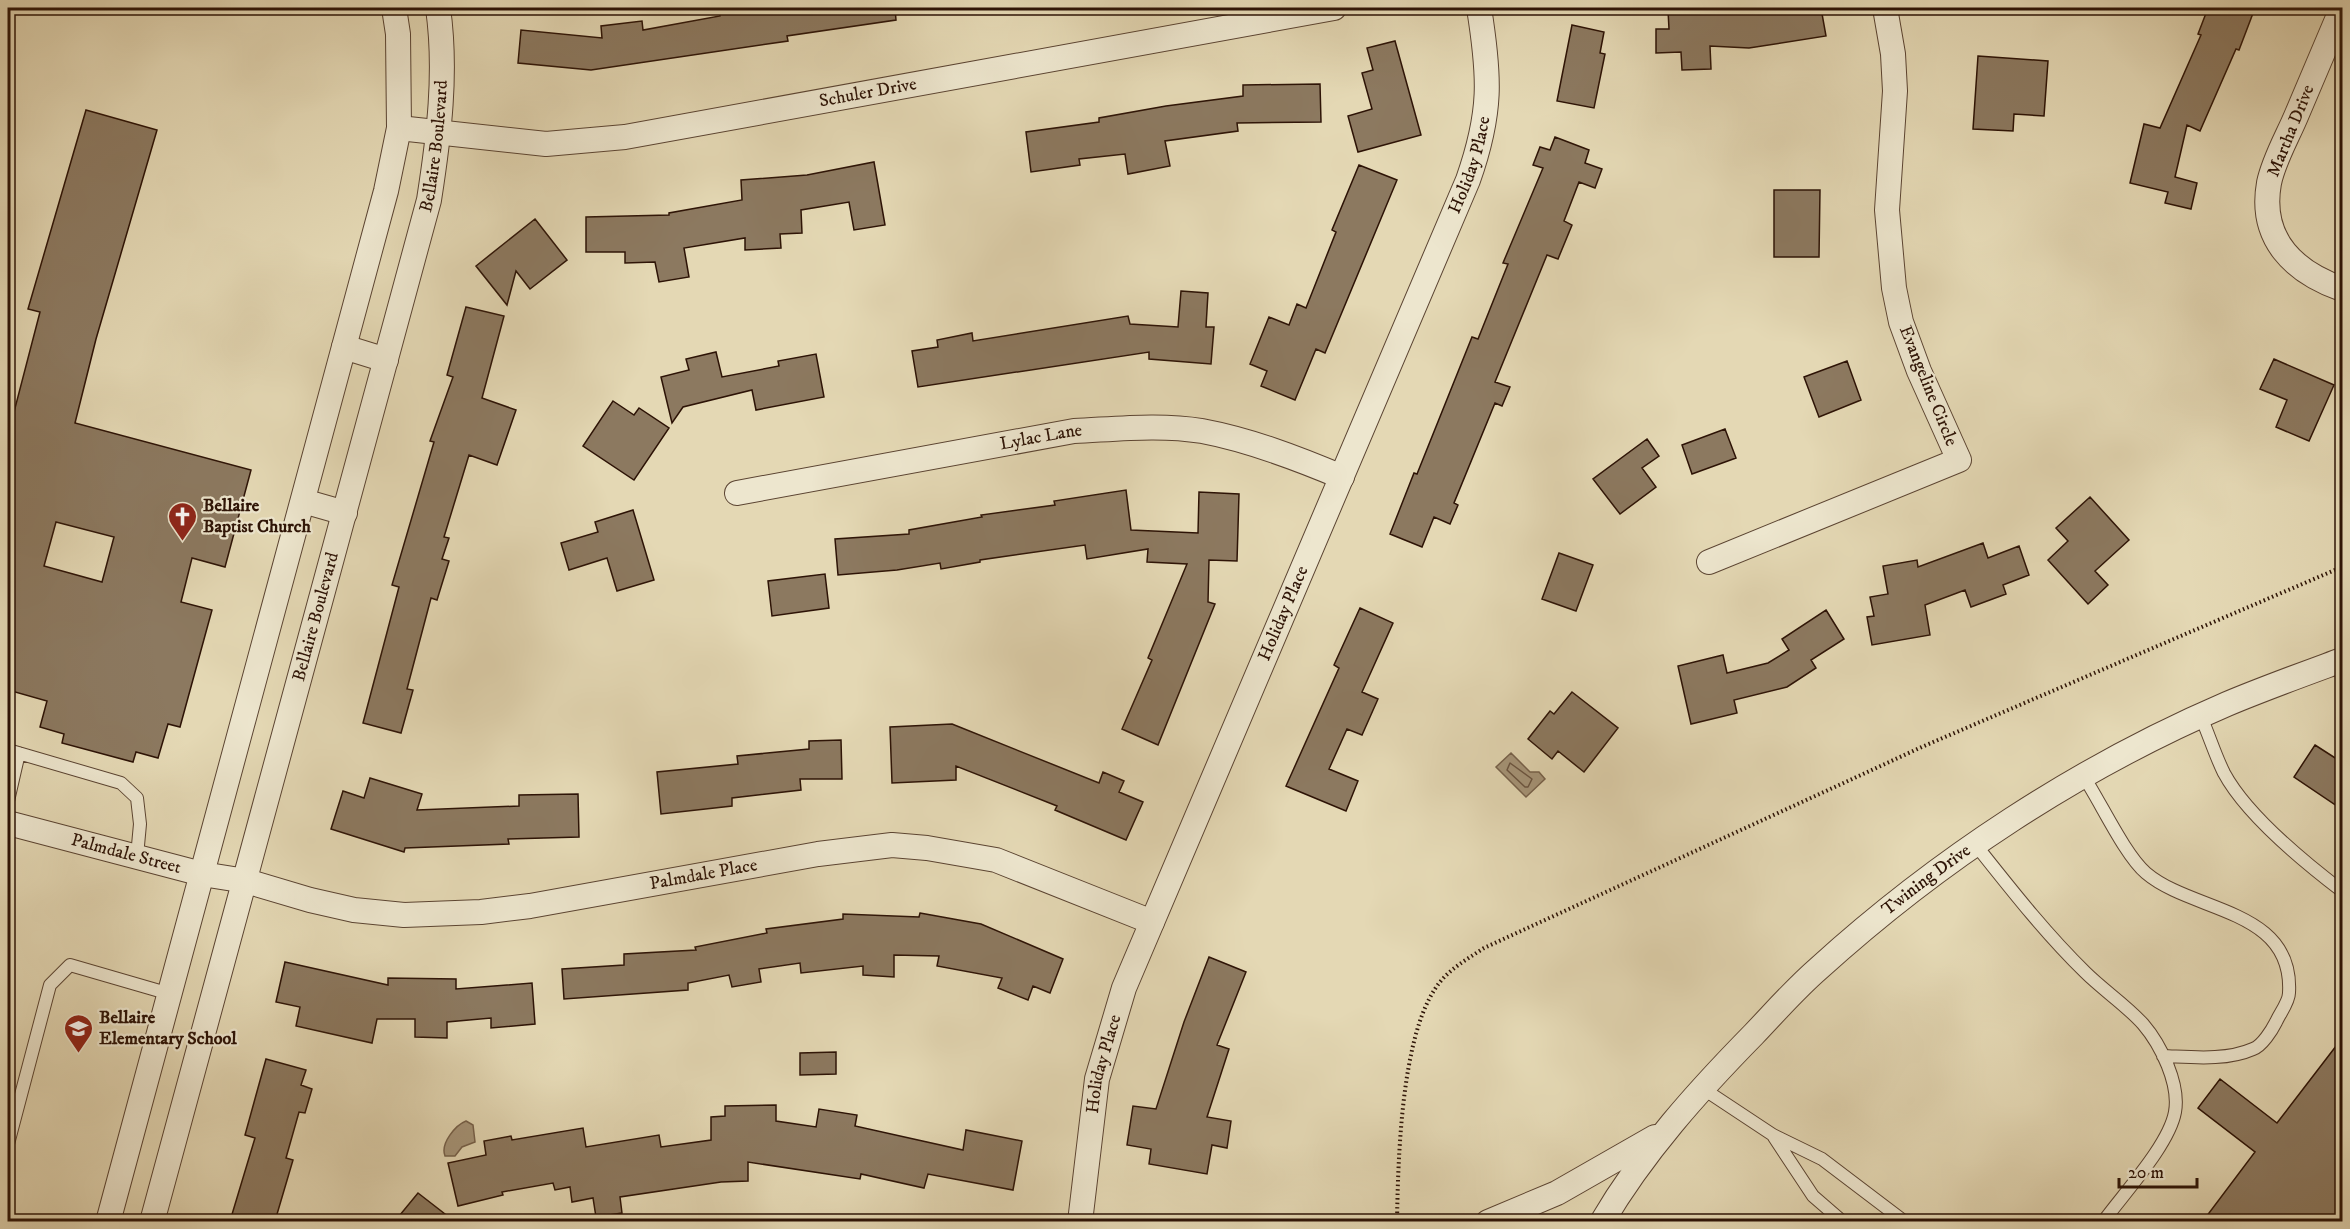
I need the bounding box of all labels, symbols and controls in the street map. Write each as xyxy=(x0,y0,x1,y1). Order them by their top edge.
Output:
street label: Schuler Drive xyxy=(817,73,918,112)
street label: Bellaire Boulevard xyxy=(415,80,453,215)
street label: Martha Drive xyxy=(2263,82,2319,180)
street label: Holiday Place xyxy=(1444,115,1495,217)
street label: Evangeline Circle xyxy=(1894,323,1962,449)
street label: Lylac Lane xyxy=(998,420,1082,455)
place label: Bellaire Baptist Church xyxy=(203,495,311,538)
church icon: Bellaire Baptist Church xyxy=(166,500,198,542)
street label: Bellaire Boulevard xyxy=(288,550,344,684)
street label: Holiday Place xyxy=(1254,563,1313,664)
street label: Palmdale Street xyxy=(69,829,184,879)
street label: Twining Drive xyxy=(1878,840,1975,921)
street label: Palmdale Place xyxy=(648,854,759,895)
place label: Bellaire Elementary School xyxy=(99,1007,237,1050)
school or university icon: Bellaire Elementary School xyxy=(62,1012,94,1054)
street label: Holiday Place xyxy=(1082,1012,1126,1115)
scale bar xyxy=(2119,1151,2197,1189)
text: 20 m xyxy=(2128,1162,2164,1184)

